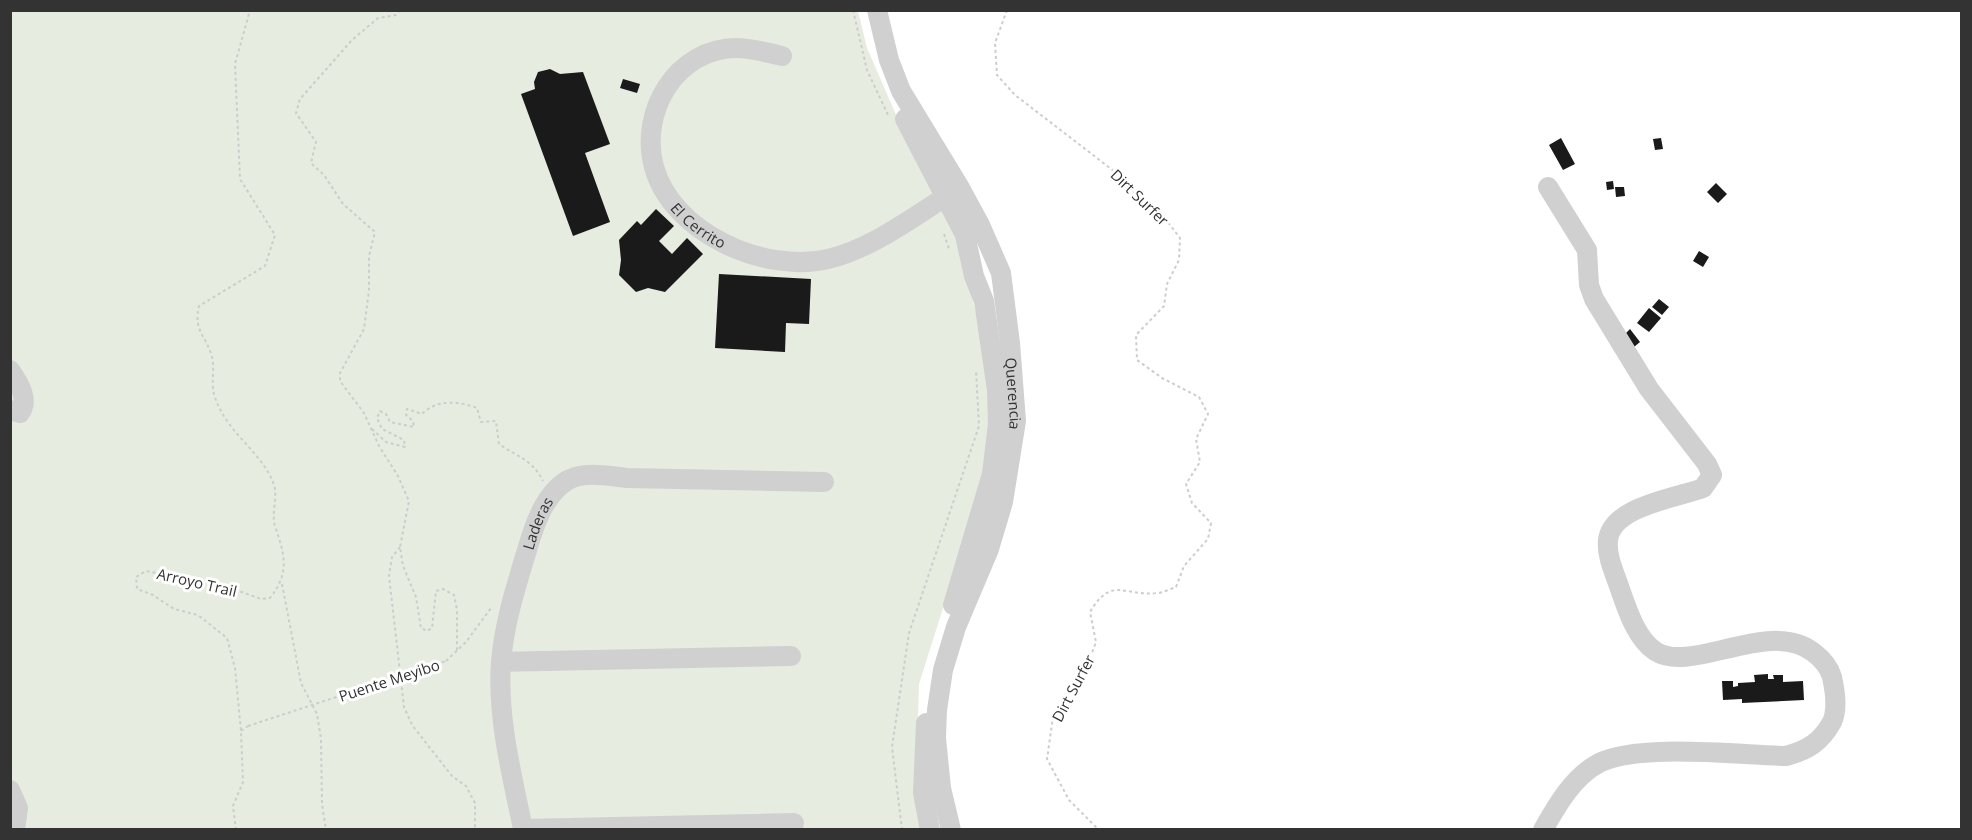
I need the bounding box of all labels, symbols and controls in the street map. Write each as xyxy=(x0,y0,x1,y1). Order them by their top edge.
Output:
street label: Dirt Surfer xyxy=(1107,164,1173,230)
street label: El Cerrito xyxy=(666,198,729,253)
street label: Querencia xyxy=(1001,357,1026,431)
street label: Laderas xyxy=(518,493,557,552)
street label: Arroyo Trail xyxy=(155,563,239,601)
street label: Dirt Surfer xyxy=(1047,651,1099,725)
street label: Puente Meyibo xyxy=(336,654,442,706)

